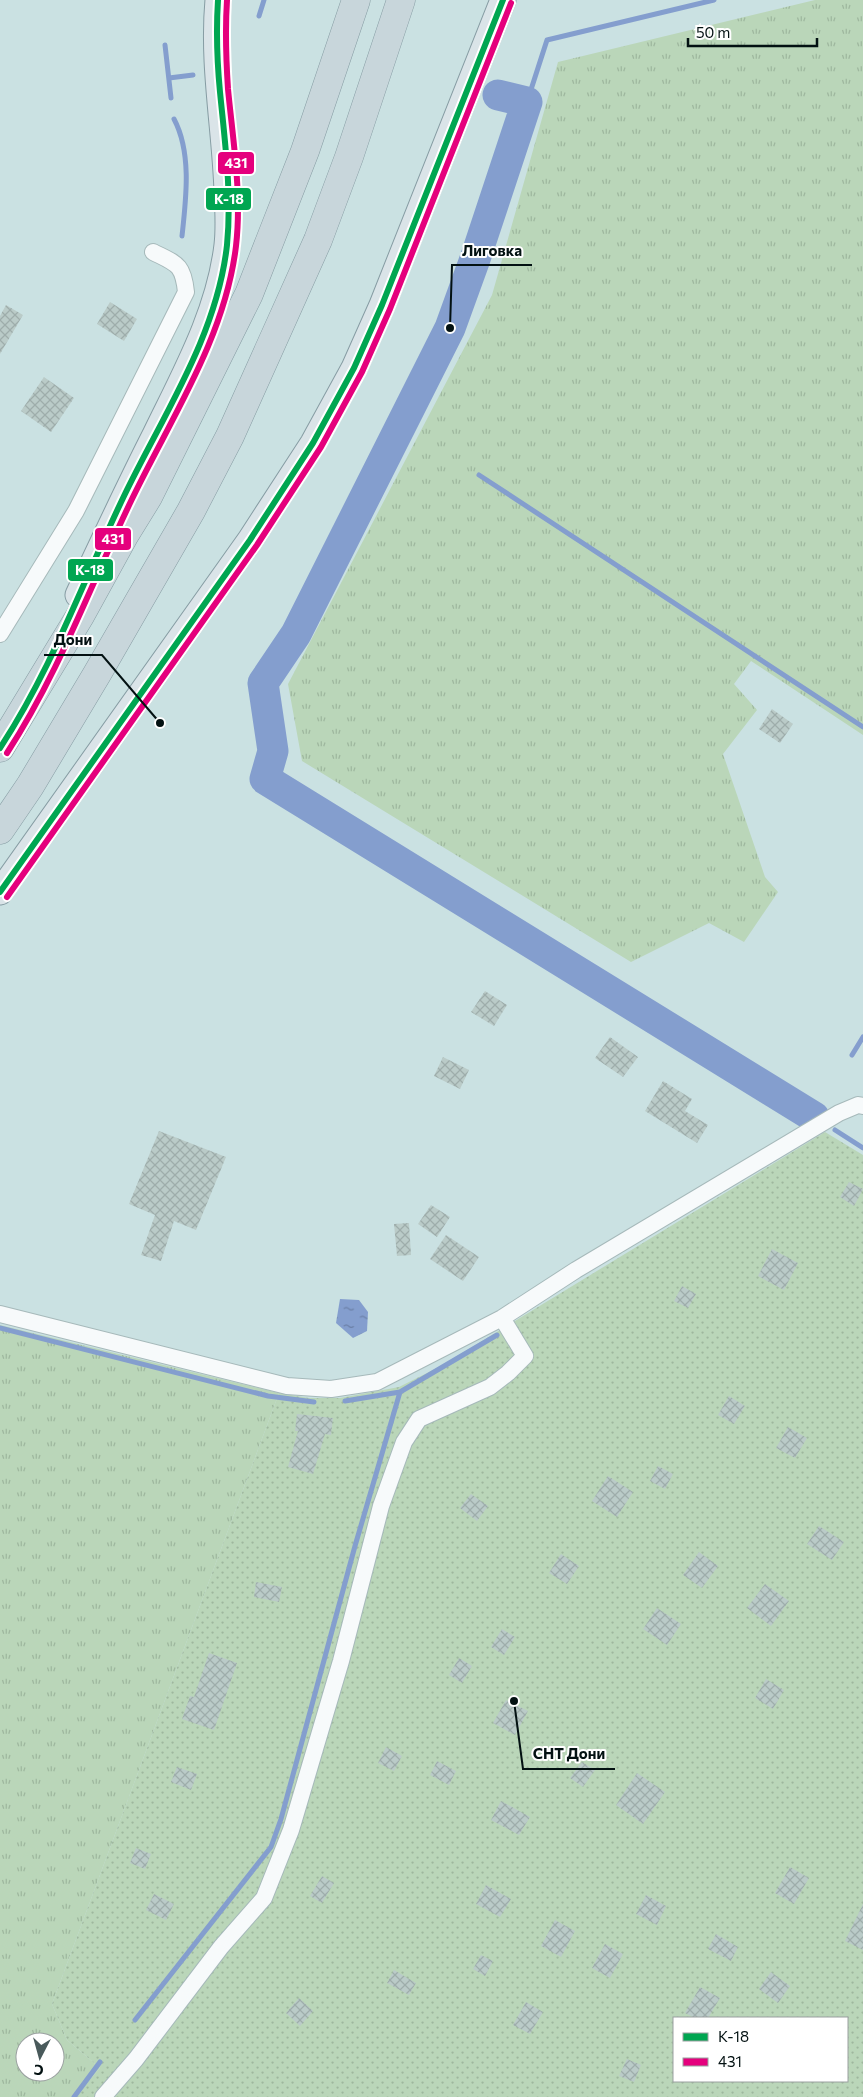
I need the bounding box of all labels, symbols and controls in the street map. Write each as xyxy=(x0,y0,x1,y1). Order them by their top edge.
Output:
scale bar xyxy=(688,15,817,47)
text: 50 m xyxy=(696,23,730,41)
line badge: 431 xyxy=(217,151,255,175)
text: 431 xyxy=(224,154,248,171)
line badge: К-18 xyxy=(205,187,252,211)
text: К-18 xyxy=(214,190,244,207)
callout: Лиговка xyxy=(452,235,532,265)
text: Лиговка xyxy=(462,241,522,259)
line badge: 431 xyxy=(94,527,132,551)
text: 431 xyxy=(101,530,125,547)
line badge: К-18 xyxy=(67,558,114,582)
text: К-18 xyxy=(75,561,105,578)
callout: Дони xyxy=(44,625,102,655)
text: Дони xyxy=(54,630,92,648)
callout: СНТ Дони xyxy=(523,1739,615,1769)
text: СНТ Дони xyxy=(533,1744,605,1762)
legend xyxy=(673,2017,848,2082)
text: К-18 xyxy=(718,2027,749,2045)
north arrow xyxy=(15,2032,65,2082)
text: 431 xyxy=(718,2052,742,2070)
text: С xyxy=(33,2061,44,2079)

